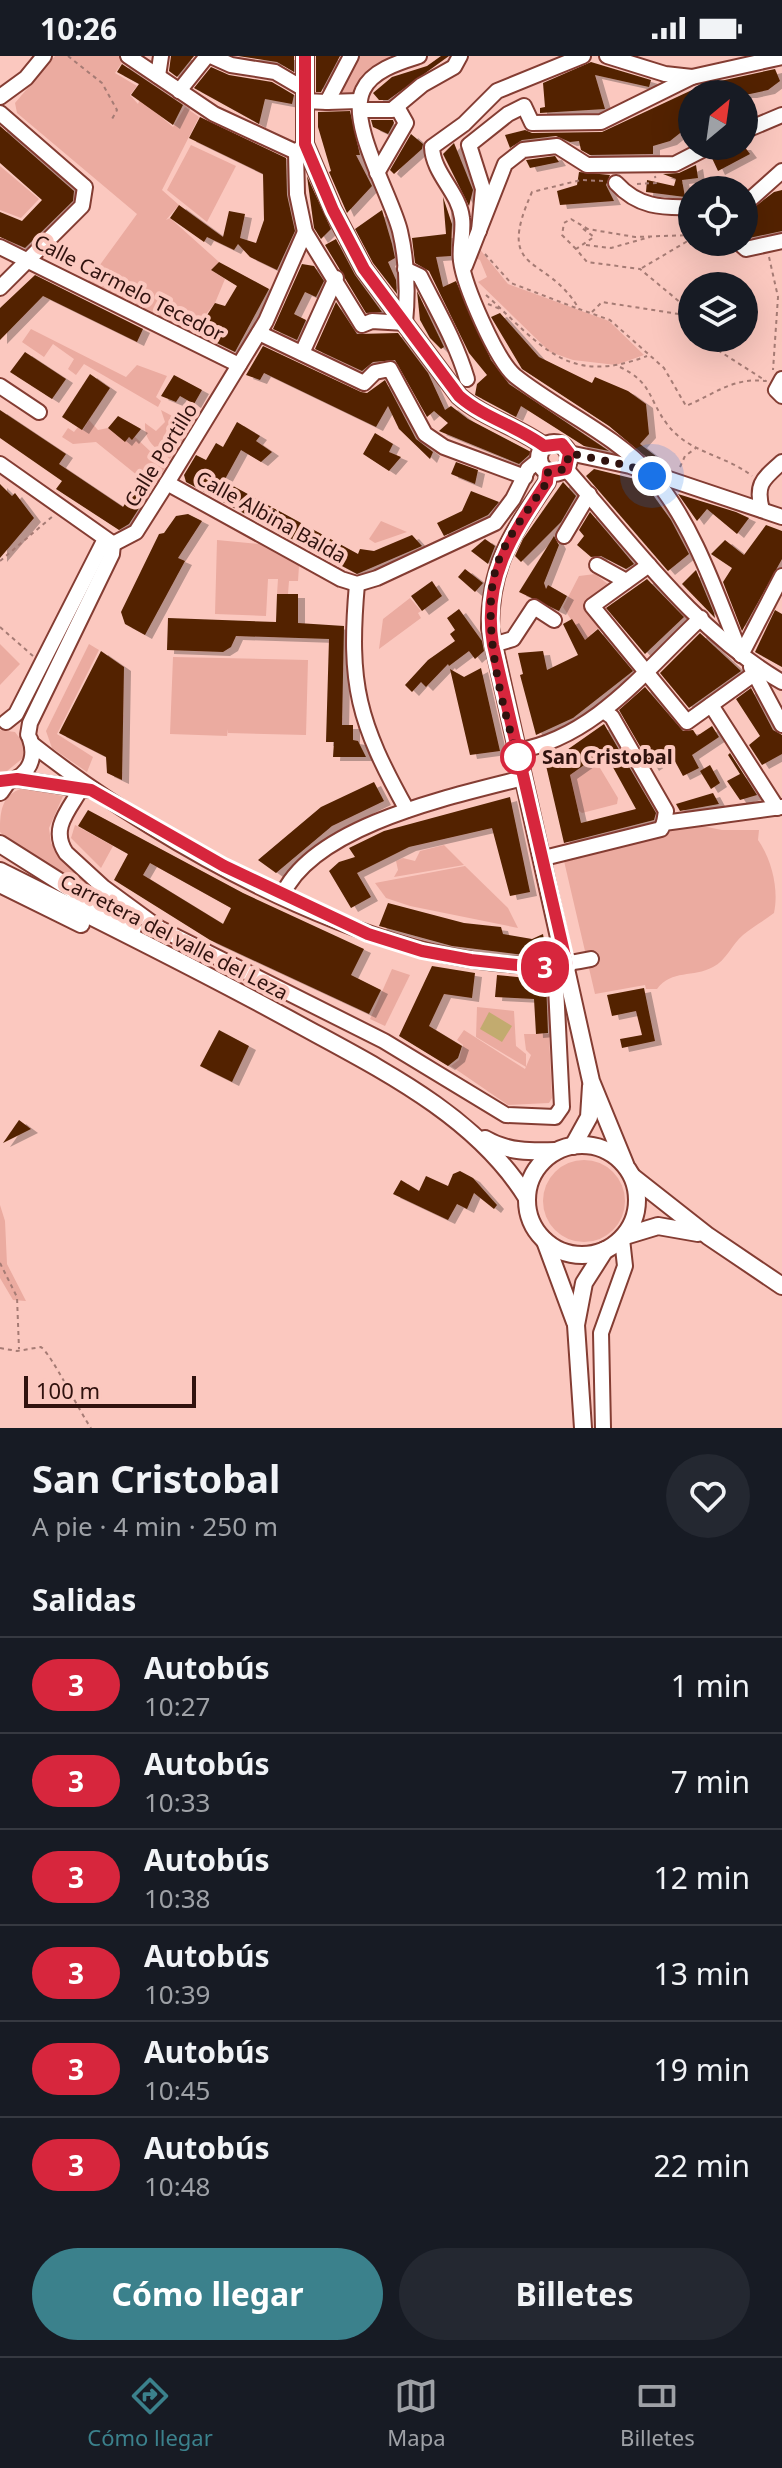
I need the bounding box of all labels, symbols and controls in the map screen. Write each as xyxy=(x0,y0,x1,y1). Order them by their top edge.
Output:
text: 10:26 xyxy=(40,8,117,49)
north arrow xyxy=(678,80,758,160)
map controls xyxy=(678,80,758,352)
button: locate xyxy=(678,176,758,256)
street label: Calle Carmelo Tecedor xyxy=(30,228,229,347)
button: layers xyxy=(678,272,758,352)
street label: Calle Portillo xyxy=(118,398,203,512)
your location xyxy=(632,456,672,496)
street label: Calle Albina Balda xyxy=(191,464,351,569)
marker: San Cristobal xyxy=(501,740,535,774)
place label: San Cristobal xyxy=(542,743,673,770)
street label: Carretera del valle del Leza xyxy=(56,867,293,1006)
line badge: 3 xyxy=(519,941,571,993)
text: 3 xyxy=(537,948,553,986)
scale bar xyxy=(24,1372,196,1408)
text: 100 m xyxy=(36,1375,100,1405)
text: San Cristobal xyxy=(32,1452,280,1504)
button: heart xyxy=(666,1454,750,1538)
text: A pie · 4 min · 250 m xyxy=(32,1508,278,1544)
text: Salidas xyxy=(32,1579,136,1620)
text: Autobús xyxy=(144,1647,270,1688)
text: 1 min xyxy=(671,1665,750,1706)
text: 3 xyxy=(68,1666,84,1704)
text: 10:27 xyxy=(144,1688,210,1724)
text: Autobús xyxy=(144,1743,270,1784)
text: 7 min xyxy=(671,1761,750,1802)
text: 3 xyxy=(68,1762,84,1800)
text: 10:33 xyxy=(144,1784,210,1820)
text: Autobús xyxy=(144,1839,270,1880)
text: 12 min xyxy=(654,1857,750,1898)
text: 3 xyxy=(68,1858,84,1896)
text: 10:38 xyxy=(144,1880,210,1916)
text: Autobús xyxy=(144,1935,270,1976)
text: 13 min xyxy=(654,1953,750,1994)
text: 3 xyxy=(68,1954,84,1992)
text: 10:39 xyxy=(144,1976,210,2012)
text: Autobús xyxy=(144,2031,270,2072)
text: 19 min xyxy=(654,2049,750,2090)
text: 3 xyxy=(68,2050,84,2088)
text: 10:45 xyxy=(144,2072,210,2108)
text: Autobús xyxy=(144,2127,270,2168)
text: 22 min xyxy=(654,2145,750,2186)
text: 3 xyxy=(68,2146,84,2184)
text: 10:48 xyxy=(144,2168,210,2204)
button: Cómo llegar xyxy=(32,2248,383,2340)
button: Billetes xyxy=(399,2248,750,2340)
tab: Cómo llegar xyxy=(87,2374,213,2452)
tab: Mapa xyxy=(387,2374,446,2452)
tab: Billetes xyxy=(620,2374,695,2452)

